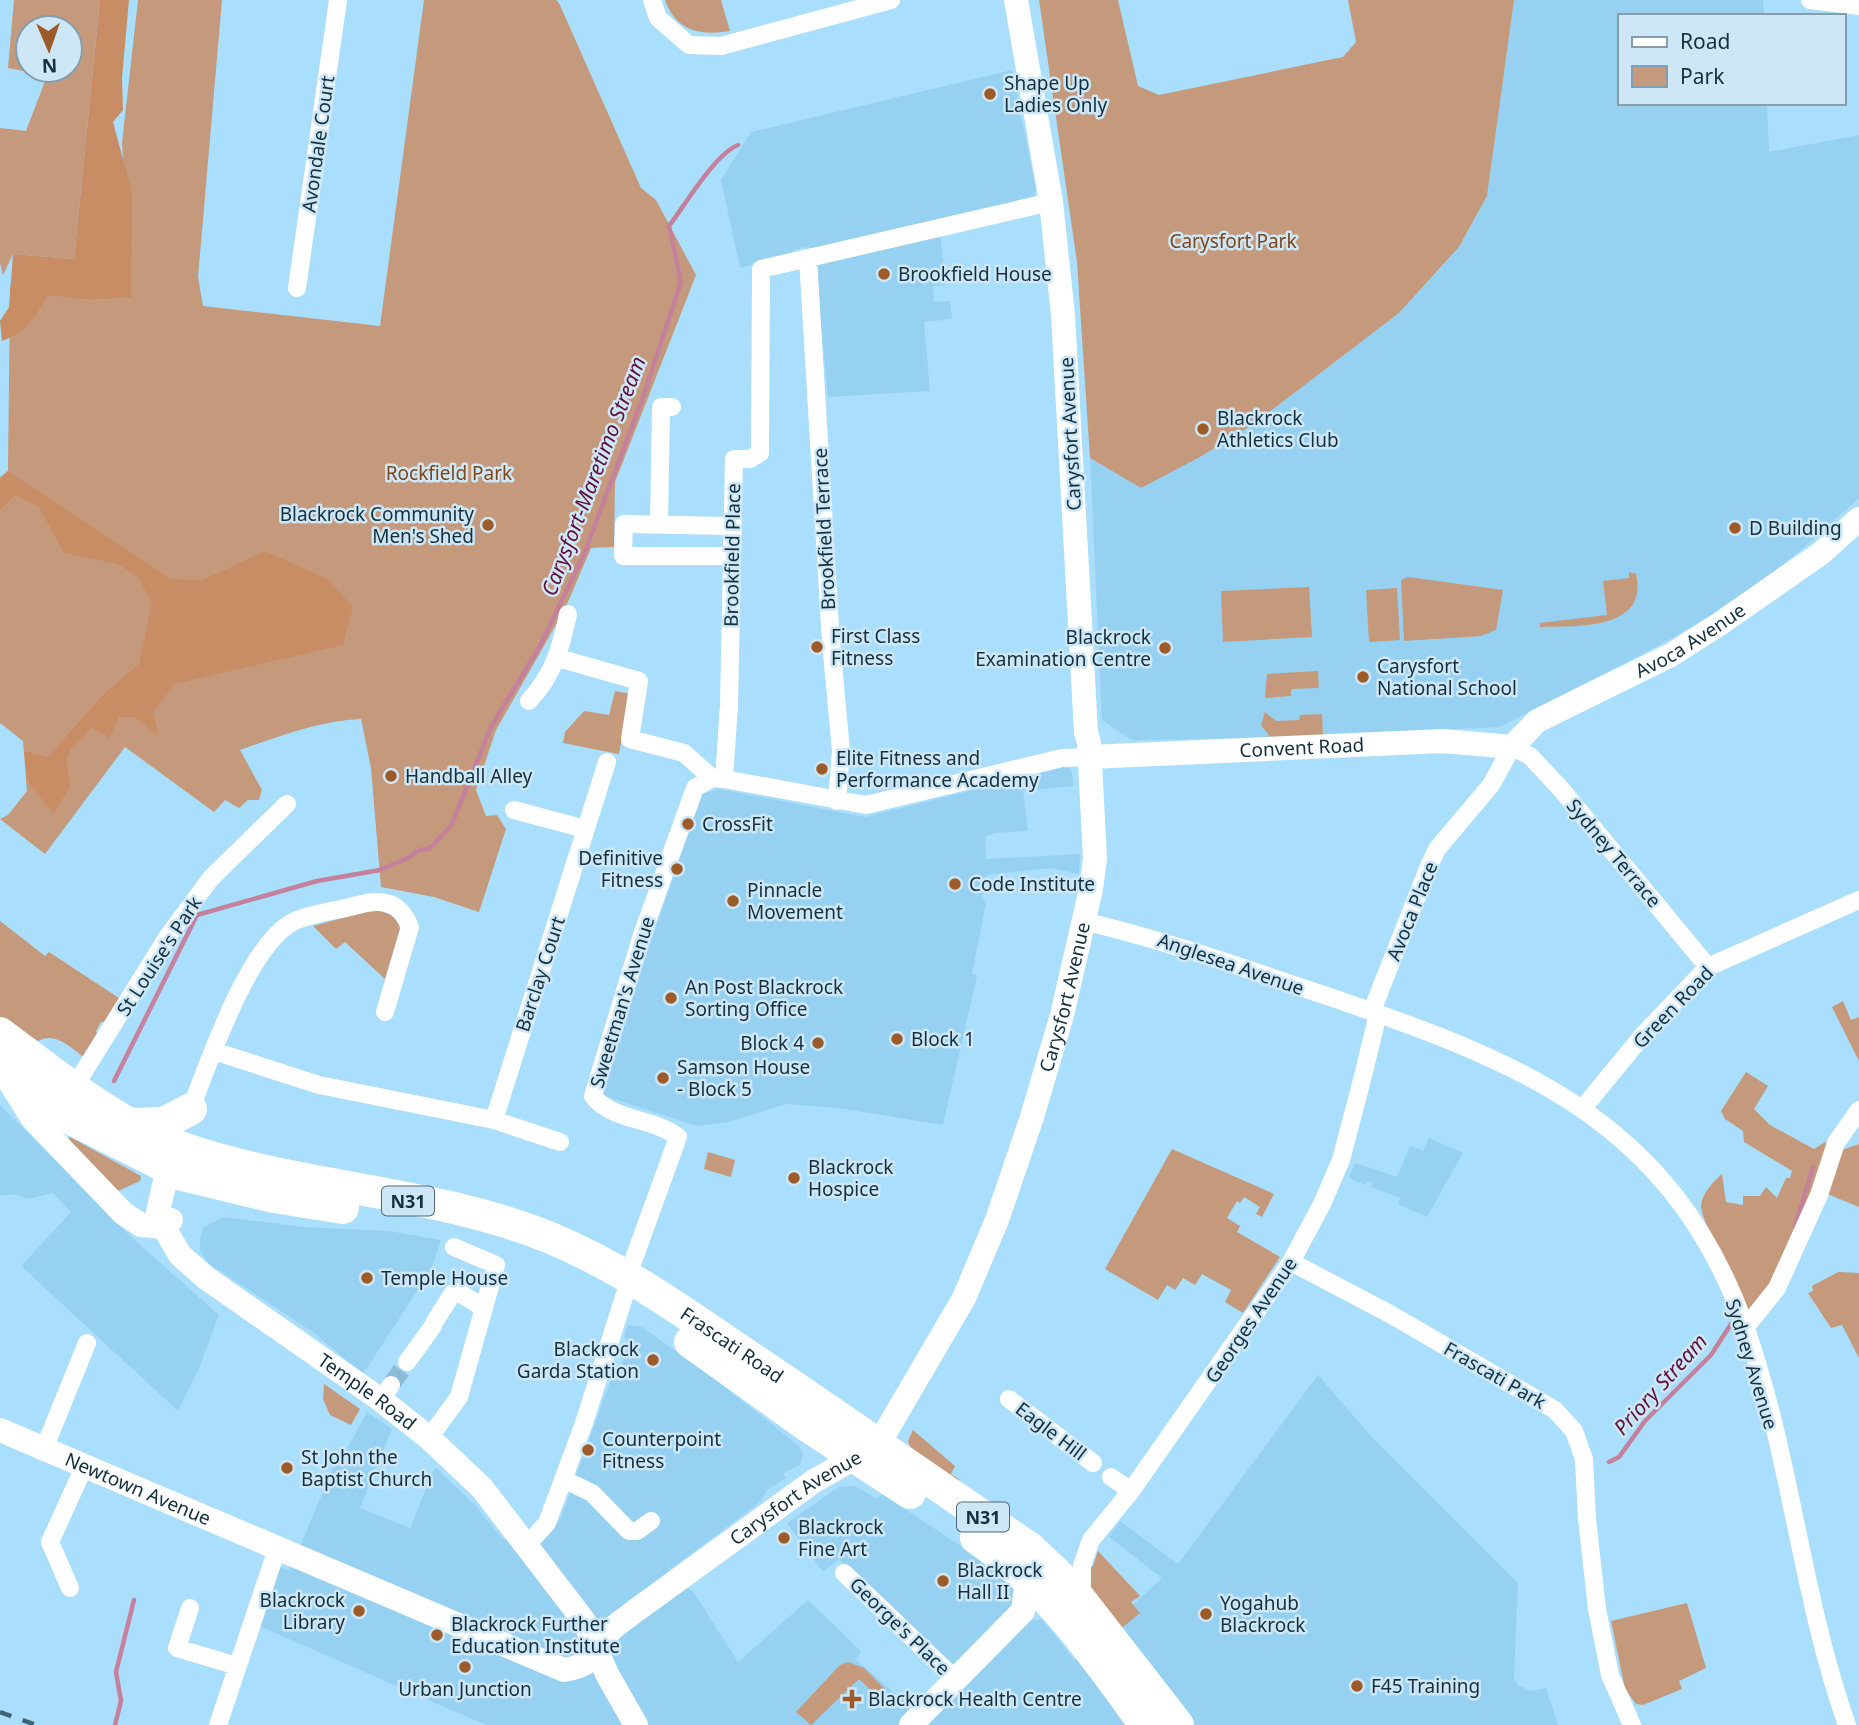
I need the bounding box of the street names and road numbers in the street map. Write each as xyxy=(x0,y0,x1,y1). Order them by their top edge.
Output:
street label: Avondale Court xyxy=(296,74,340,214)
street label: Carysfort Avenue xyxy=(1053,357,1087,511)
street label: Brookfield Terrace xyxy=(807,447,841,611)
street label: Brookfield Place xyxy=(718,483,746,627)
street label: Avoca Avenue xyxy=(1631,597,1751,684)
street label: Convent Road xyxy=(1239,732,1365,763)
street label: Sydney Terrace xyxy=(1561,793,1667,913)
street label: Avoca Place xyxy=(1380,857,1444,965)
street label: St Louise's Park xyxy=(111,891,207,1021)
street label: Barclay Court xyxy=(509,913,571,1035)
street label: Sweetman's Avenue xyxy=(584,913,660,1091)
street label: Carysfort Avenue xyxy=(1033,920,1096,1075)
street label: Anglesea Avenue xyxy=(1154,927,1308,1001)
street label: Green Road xyxy=(1627,960,1719,1054)
road number: N31 xyxy=(382,1186,434,1216)
street label: Georges Avenue xyxy=(1199,1252,1303,1388)
street label: Sydney Avenue xyxy=(1720,1296,1784,1432)
street label: Frascati Road xyxy=(675,1301,789,1389)
street label: Frascati Park xyxy=(1439,1335,1551,1415)
street label: Temple Road xyxy=(313,1347,422,1436)
street label: Eagle Hill xyxy=(1010,1396,1092,1466)
street label: Carysfort Avenue xyxy=(724,1444,866,1551)
street label: Newtown Avenue xyxy=(61,1446,215,1531)
road number: N31 xyxy=(957,1502,1009,1532)
street label: George's Place xyxy=(844,1571,956,1681)

